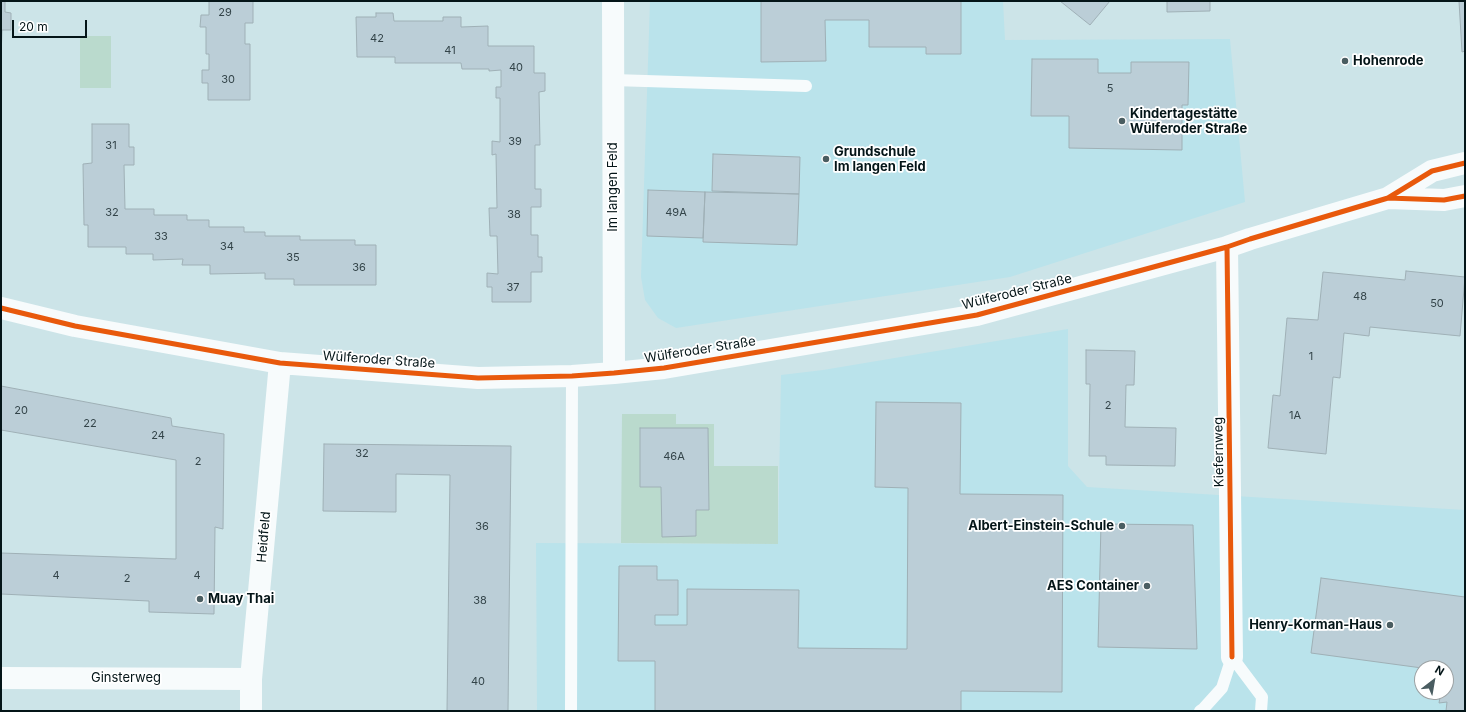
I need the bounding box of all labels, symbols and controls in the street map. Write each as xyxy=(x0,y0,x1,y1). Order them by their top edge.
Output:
house number: 29 xyxy=(218,6,232,20)
scale bar xyxy=(14,12,89,38)
text: 20 m xyxy=(19,19,48,34)
house number: 42 xyxy=(370,32,384,46)
house number: 41 xyxy=(444,44,456,58)
place label: Hohenrode xyxy=(1353,53,1424,69)
marker: Hohenrode xyxy=(1340,56,1350,66)
house number: 40 xyxy=(509,61,523,75)
house number: 30 xyxy=(221,73,235,87)
house number: 5 xyxy=(1107,82,1113,96)
place label: Kindertagestätte Wülferoder Straße xyxy=(1130,106,1247,137)
marker: Kindertagestätte Wülferoder Straße xyxy=(1117,116,1127,126)
house number: 39 xyxy=(508,135,522,149)
house number: 31 xyxy=(105,139,117,153)
street label: Im langen Feld xyxy=(605,142,621,232)
place label: Grundschule Im langen Feld xyxy=(834,144,926,175)
marker: Grundschule Im langen Feld xyxy=(821,154,831,164)
house number: 32 xyxy=(105,206,119,220)
house number: 49A xyxy=(665,206,687,220)
house number: 38 xyxy=(507,208,521,222)
house number: 33 xyxy=(154,230,168,244)
house number: 34 xyxy=(220,240,234,254)
house number: 35 xyxy=(286,251,300,265)
house number: 36 xyxy=(352,261,366,275)
street label: Wülferoder Straße xyxy=(960,271,1074,313)
house number: 37 xyxy=(506,281,520,295)
house number: 48 xyxy=(1353,290,1367,304)
house number: 50 xyxy=(1430,297,1444,311)
street label: Wülferoder Straße xyxy=(643,333,757,367)
street label: Wülferoder Straße xyxy=(322,348,436,372)
house number: 1 xyxy=(1309,350,1313,364)
house number: 2 xyxy=(1105,399,1111,413)
house number: 20 xyxy=(14,404,28,418)
house number: 1A xyxy=(1289,409,1301,423)
house number: 22 xyxy=(83,417,97,431)
street label: Kiefernweg xyxy=(1211,417,1227,487)
house number: 24 xyxy=(151,429,165,443)
house number: 32 xyxy=(355,447,369,461)
house number: 46A xyxy=(663,450,685,464)
house number: 2 xyxy=(195,455,201,469)
street label: Heidfeld xyxy=(254,511,274,563)
place label: Albert-Einstein-Schule xyxy=(968,518,1114,534)
house number: 36 xyxy=(475,520,489,534)
marker: Albert-Einstein-Schule xyxy=(1117,521,1127,531)
house number: 4 xyxy=(52,569,60,583)
house number: 4 xyxy=(193,569,201,583)
house number: 2 xyxy=(124,572,130,586)
place label: AES Container xyxy=(1047,578,1139,594)
marker: AES Container xyxy=(1142,581,1152,591)
place label: Muay Thai xyxy=(208,591,274,607)
marker: Muay Thai xyxy=(195,594,205,604)
house number: 38 xyxy=(473,594,487,608)
place label: Henry-Korman-Haus xyxy=(1249,617,1382,633)
marker: Henry-Korman-Haus xyxy=(1385,620,1395,630)
north arrow xyxy=(1414,660,1454,700)
text: N xyxy=(1432,662,1447,679)
street label: Ginsterweg xyxy=(91,670,161,686)
house number: 40 xyxy=(471,675,485,689)

